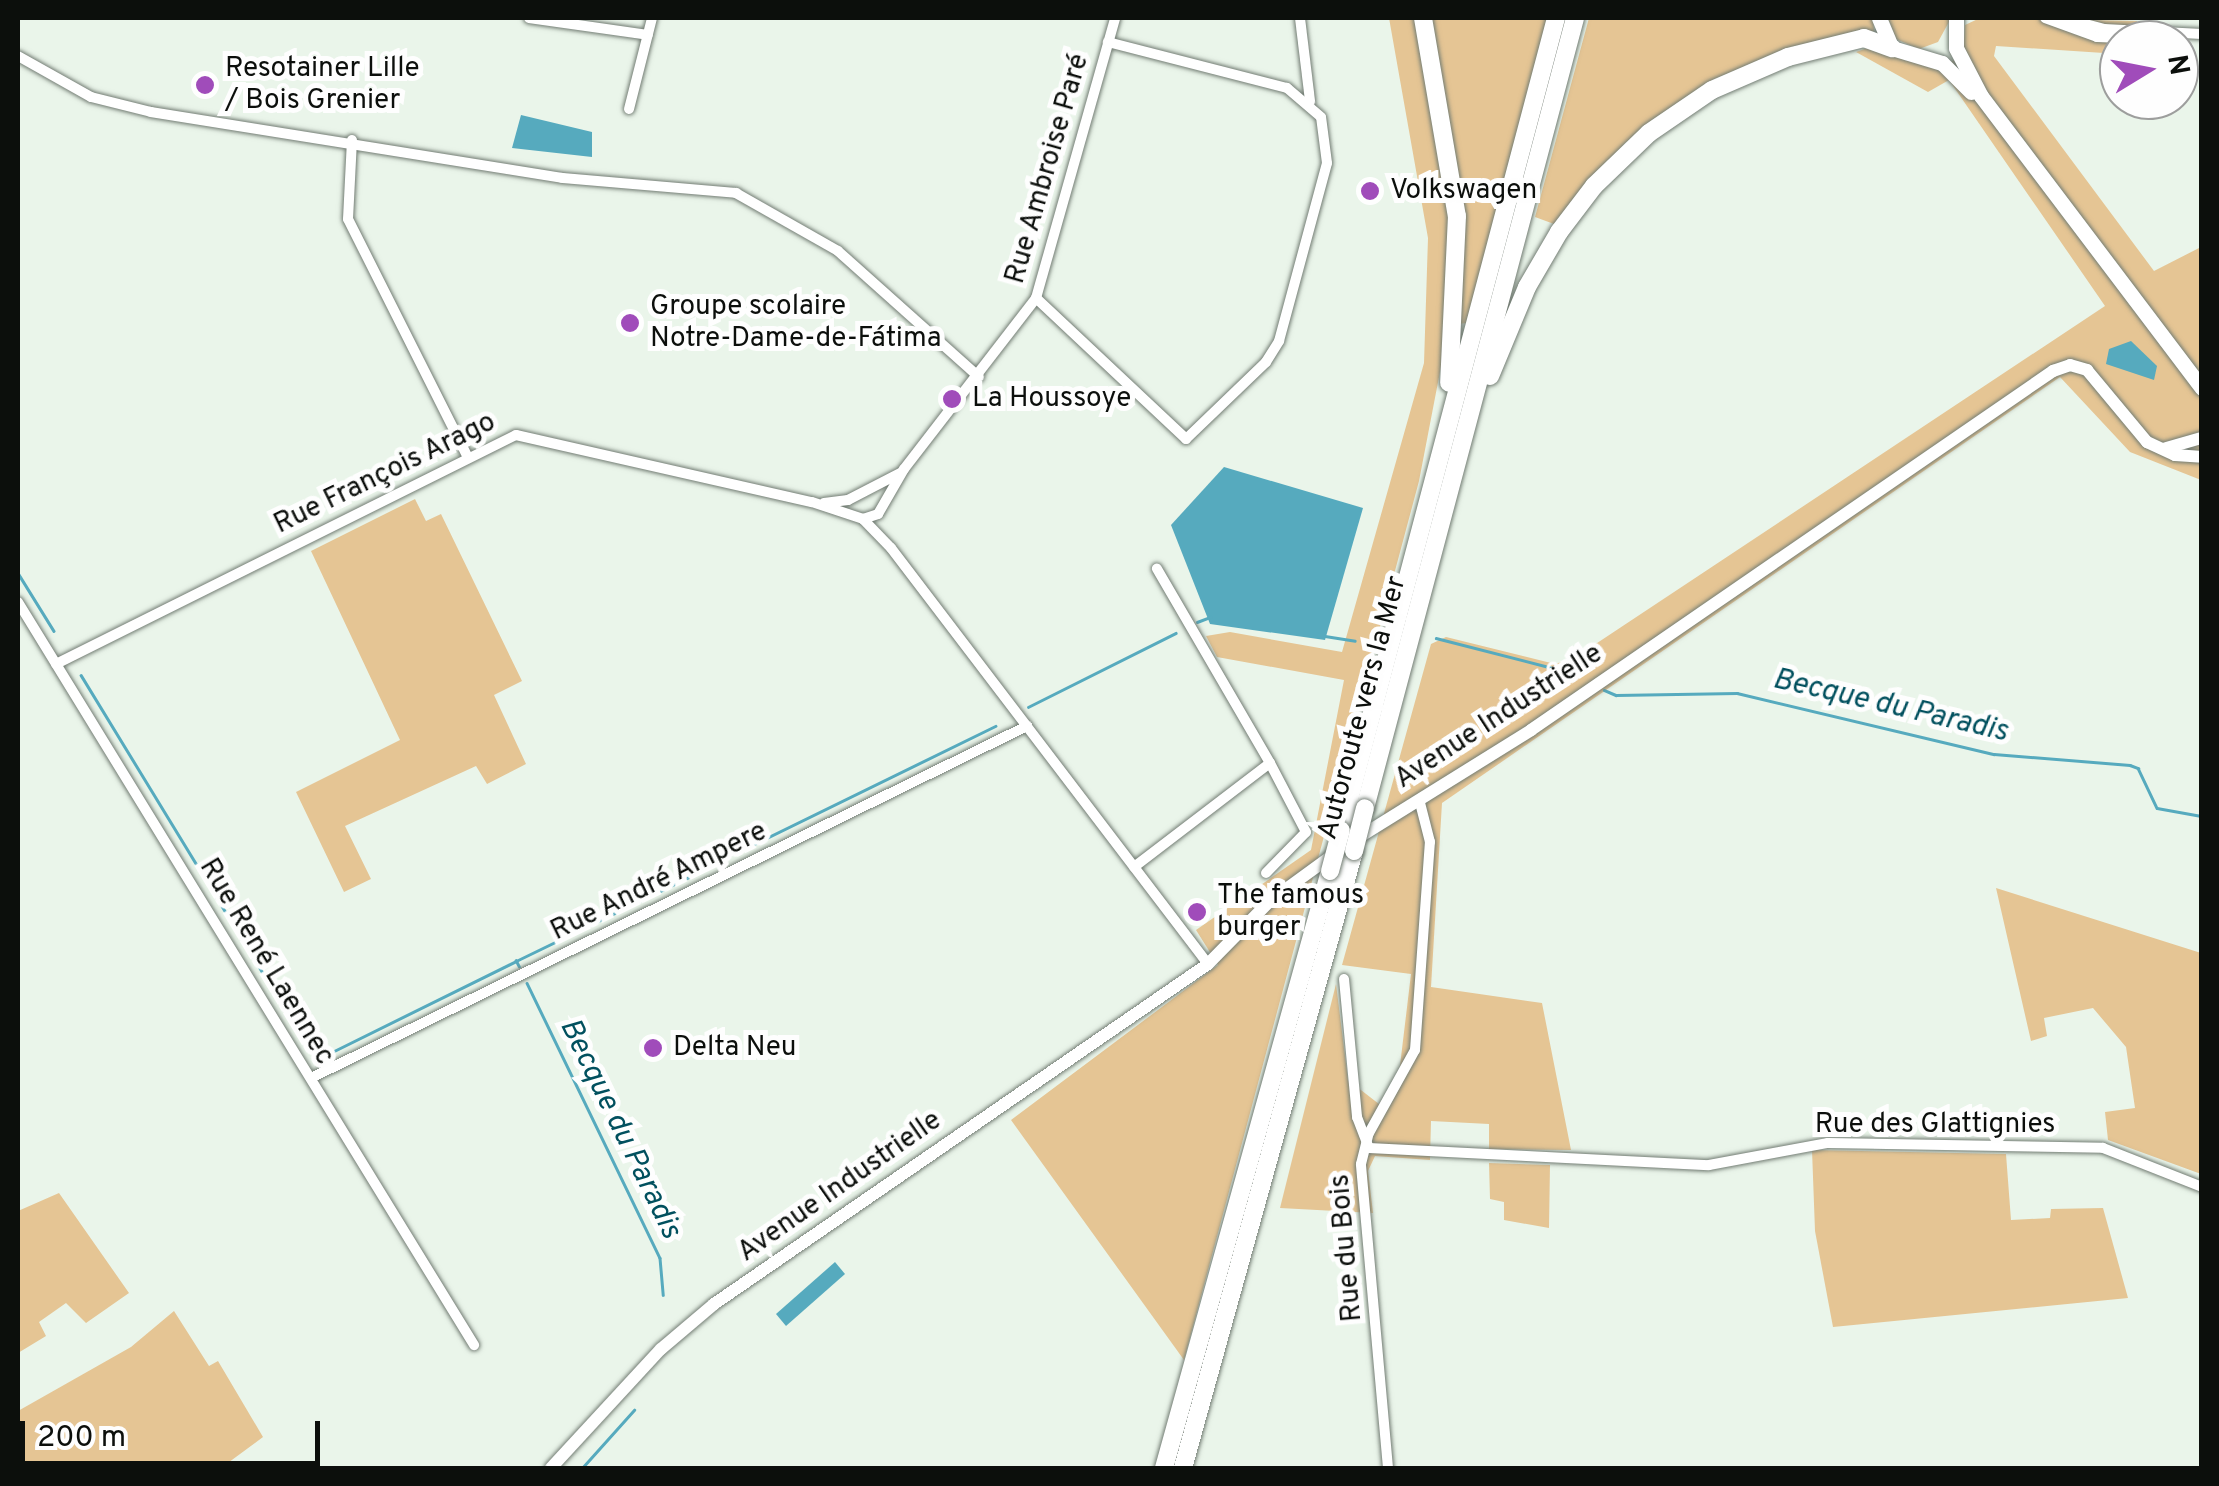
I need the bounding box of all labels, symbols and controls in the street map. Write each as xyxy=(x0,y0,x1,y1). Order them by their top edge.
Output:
north arrow xyxy=(2099,20,2199,120)
street label: Rue Ambroise Paré xyxy=(999,50,1097,288)
place label: Resotainer Lille / Bois Grenier xyxy=(225,52,420,118)
text: N xyxy=(2157,52,2196,78)
marker: Resotainer Lille / Bois Grenier xyxy=(194,74,216,96)
place label: Volkswagen xyxy=(1390,174,1537,208)
marker: Volkswagen xyxy=(1359,180,1381,202)
place label: Groupe scolaire Notre-Dame-de-Fátima xyxy=(650,290,942,356)
marker: Groupe scolaire Notre-Dame-de-Fátima xyxy=(619,312,641,334)
place label: La Houssoye xyxy=(972,382,1131,416)
marker: La Houssoye xyxy=(941,388,963,410)
street label: Rue François Arago xyxy=(268,406,502,542)
street label: Autoroute vers la Mer xyxy=(1312,573,1414,843)
street label: Avenue Industrielle xyxy=(1389,637,1609,797)
water label: Becque du Paradis xyxy=(1769,662,2011,752)
street label: Rue André Ampere xyxy=(545,815,773,949)
street label: Rue René Laennec xyxy=(191,853,341,1071)
place label: The famous burger xyxy=(1217,879,1364,945)
marker: The famous burger xyxy=(1186,901,1208,923)
water label: Becque du Paradis xyxy=(550,1013,688,1245)
place label: Delta Neu xyxy=(673,1031,797,1065)
marker: Delta Neu xyxy=(642,1037,664,1059)
street label: Avenue Industrielle xyxy=(732,1104,948,1270)
street label: Rue des Glattignies xyxy=(1815,1108,2055,1142)
street label: Rue du Bois xyxy=(1324,1173,1370,1323)
scale bar xyxy=(25,1401,325,1463)
text: 200 m xyxy=(37,1420,126,1457)

